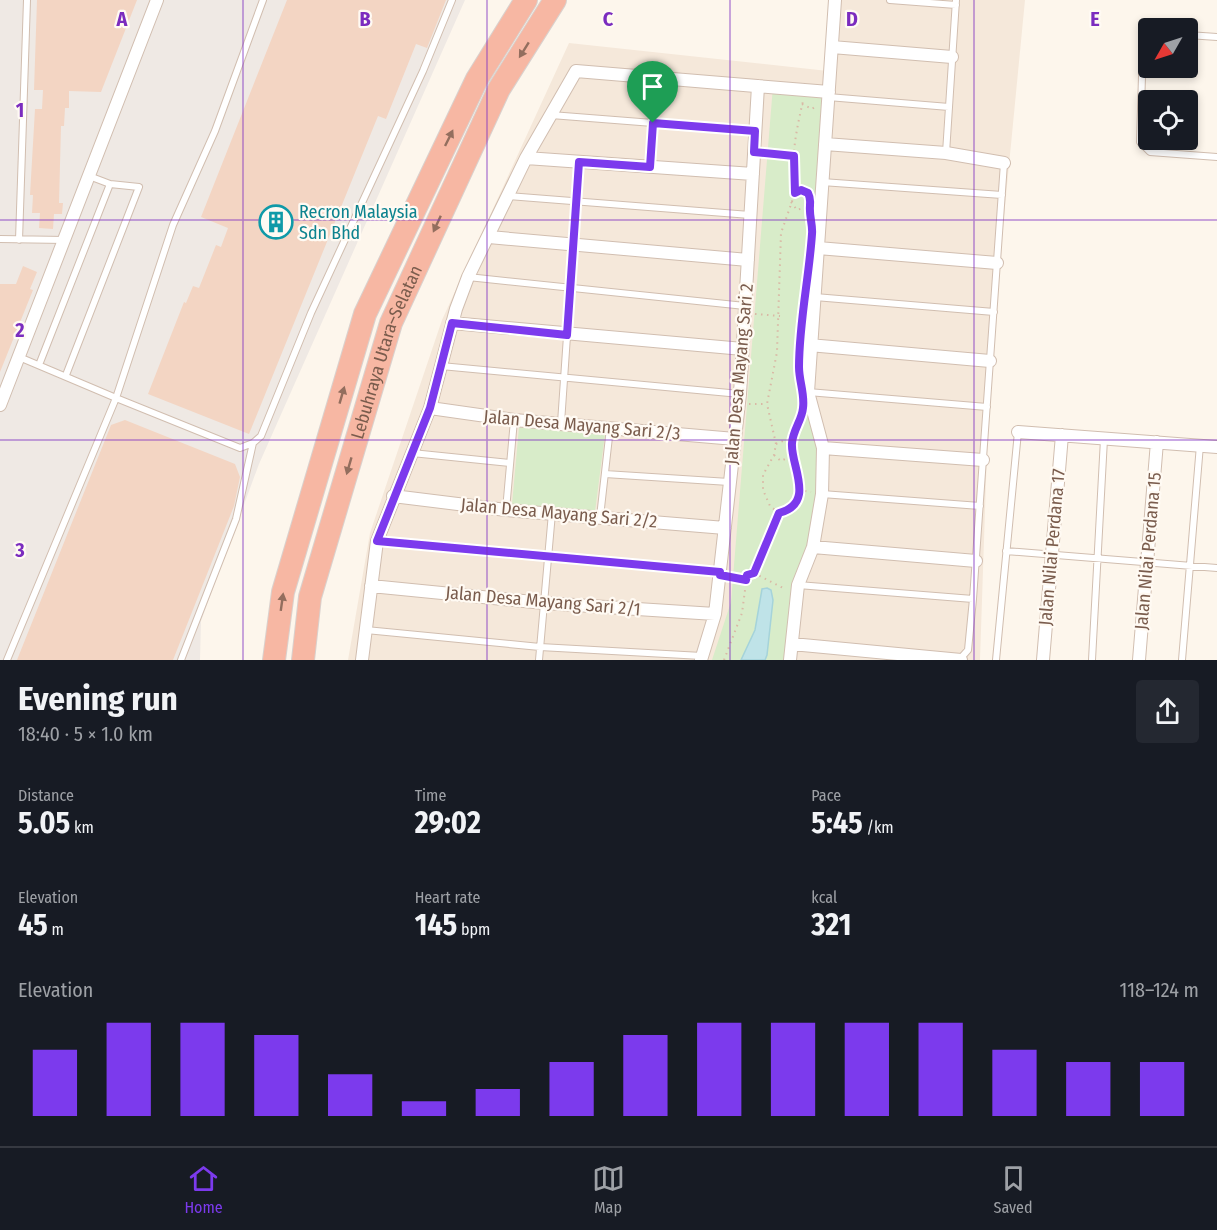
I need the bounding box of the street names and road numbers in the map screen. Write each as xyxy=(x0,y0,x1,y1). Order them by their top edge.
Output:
street label: Lebuhraya Utara–Selatan xyxy=(346,262,427,442)
street label: Jalan Desa Mayang Sari 2 xyxy=(720,283,758,465)
street label: Jalan Desa Mayang Sari 2/3 xyxy=(483,405,681,445)
street label: Jalan Nilai Perdana 17 xyxy=(1034,468,1070,626)
street label: Jalan Nilai Perdana 15 xyxy=(1130,471,1166,631)
street label: Jalan Desa Mayang Sari 2/2 xyxy=(460,493,658,533)
street label: Jalan Desa Mayang Sari 2/1 xyxy=(444,582,642,620)

